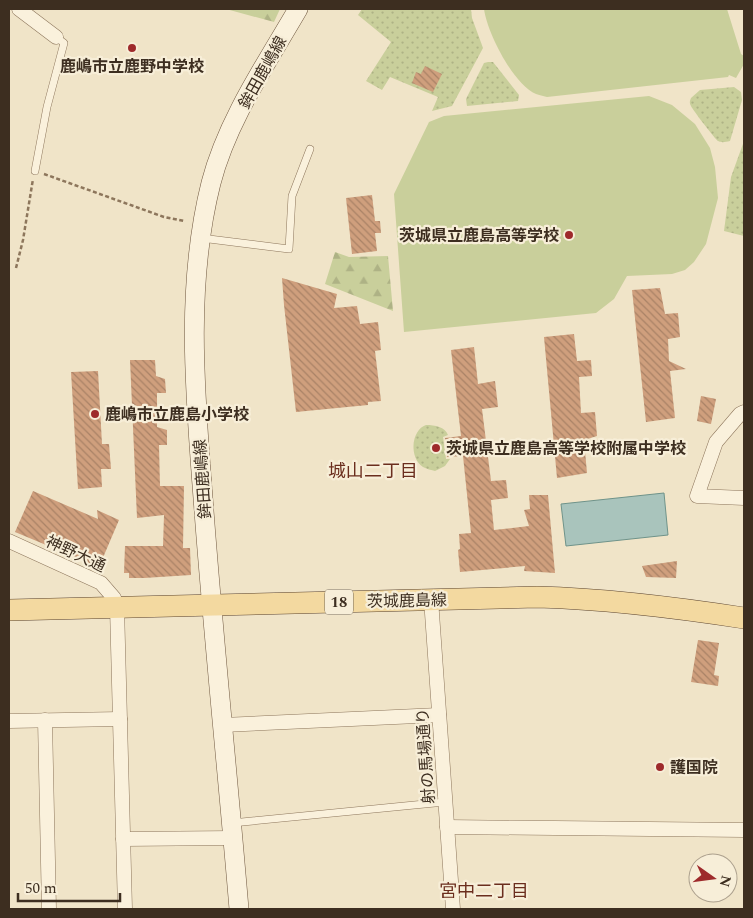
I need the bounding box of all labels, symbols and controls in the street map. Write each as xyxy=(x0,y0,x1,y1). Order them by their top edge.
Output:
street label: 鉾田鹿嶋線 xyxy=(233,32,293,113)
marker: 鹿嶋市立鹿野中学校 xyxy=(126,42,138,54)
place label: 鹿嶋市立鹿野中学校 xyxy=(60,55,204,79)
place label: 茨城県立鹿島高等学校 xyxy=(399,224,559,248)
marker: 茨城県立鹿島高等学校 xyxy=(563,229,575,241)
place label: 鹿嶋市立鹿島小学校 xyxy=(105,403,249,427)
marker: 鹿嶋市立鹿島小学校 xyxy=(89,408,101,420)
place label: 茨城県立鹿島高等学校附属中学校 xyxy=(446,437,686,461)
street label: 鉾田鹿嶋線 xyxy=(188,438,218,520)
marker: 茨城県立鹿島高等学校附属中学校 xyxy=(430,442,442,454)
district label: 城山二丁目 xyxy=(328,458,418,485)
street label: 神野大通 xyxy=(41,530,110,578)
street label: 茨城鹿島線 xyxy=(367,588,447,614)
road number: 18 xyxy=(325,590,353,614)
street label: 射の馬場通り xyxy=(411,707,441,805)
place label: 護国院 xyxy=(670,756,718,780)
marker: 護国院 xyxy=(654,761,666,773)
north arrow xyxy=(688,853,738,903)
scale bar xyxy=(18,870,120,902)
text: N xyxy=(714,873,737,889)
text: 50 m xyxy=(25,877,57,900)
district label: 宮中二丁目 xyxy=(439,878,529,905)

